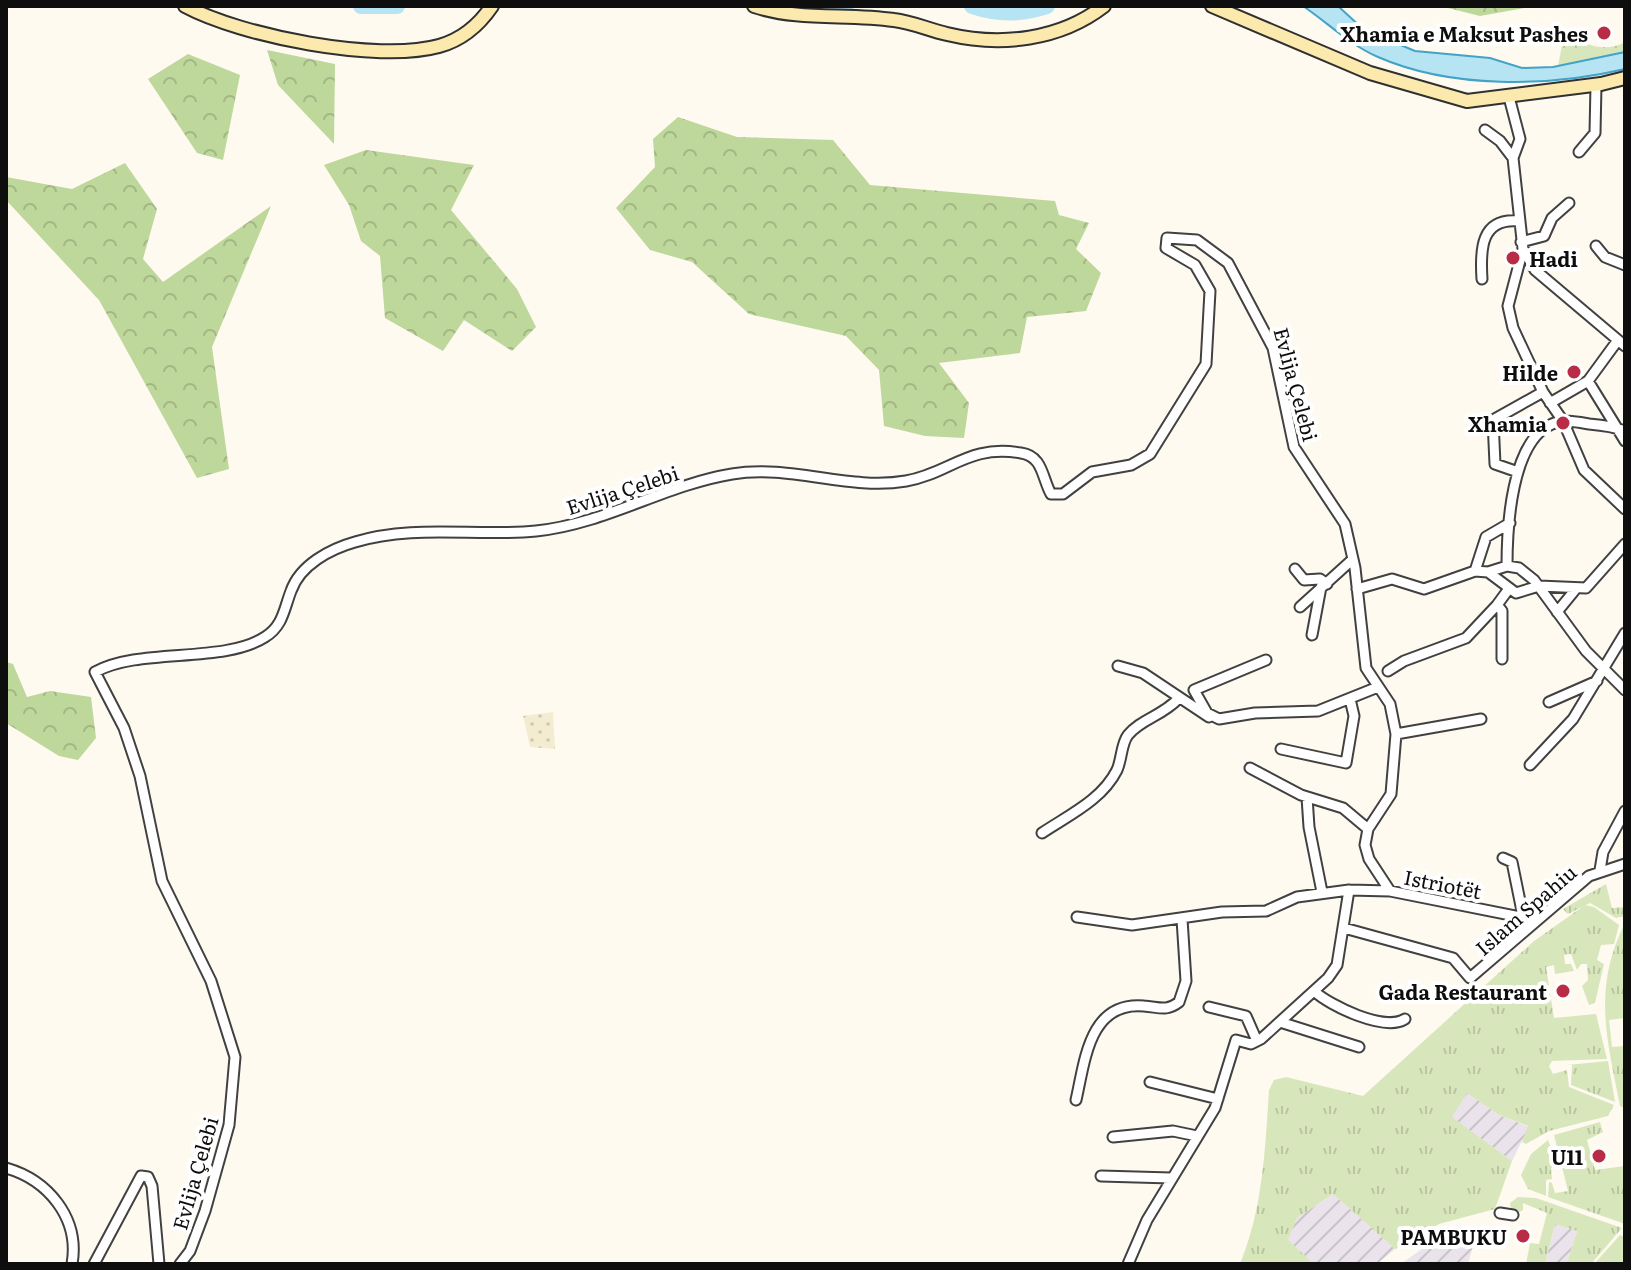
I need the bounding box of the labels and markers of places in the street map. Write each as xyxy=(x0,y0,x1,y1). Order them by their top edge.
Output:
place label: Xhamia e Maksut Pashes xyxy=(1340,18,1588,48)
marker: Xhamia e Maksut Pashes xyxy=(1595,24,1613,42)
place label: Hadi xyxy=(1529,243,1578,273)
marker: Hadi xyxy=(1504,249,1522,267)
place label: Hilde xyxy=(1502,357,1558,387)
marker: Hilde xyxy=(1565,363,1583,381)
place label: Xhamia xyxy=(1468,408,1547,438)
marker: Xhamia xyxy=(1554,414,1572,432)
place label: Gada Restaurant xyxy=(1379,976,1547,1006)
marker: Gada Restaurant xyxy=(1554,982,1572,1000)
place label: U11 xyxy=(1551,1141,1583,1171)
marker: U11 xyxy=(1590,1147,1608,1165)
place label: PAMBUKU xyxy=(1400,1221,1507,1251)
marker: PAMBUKU xyxy=(1514,1227,1532,1245)

